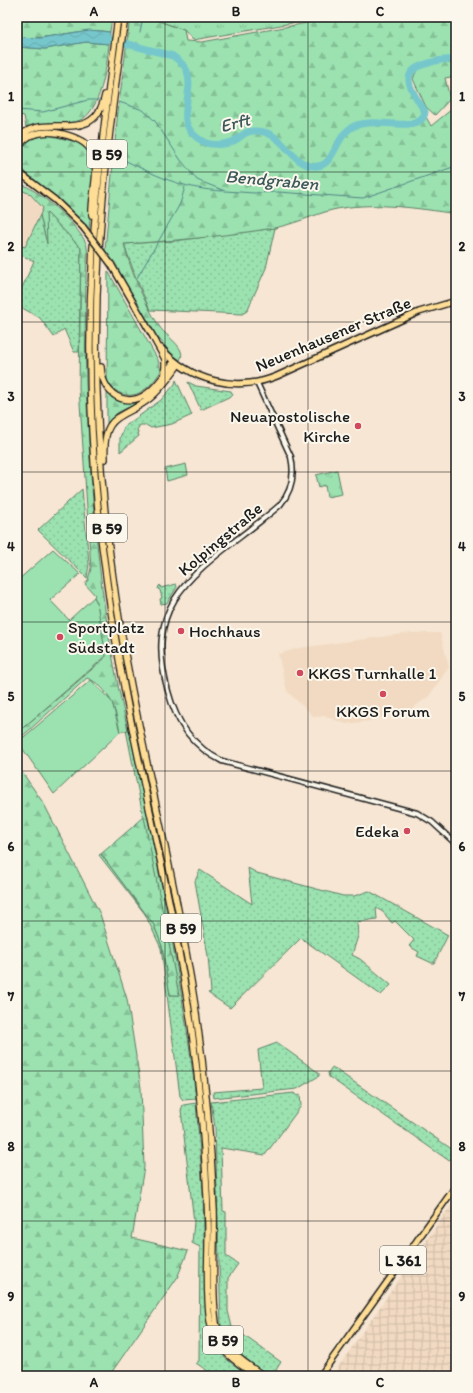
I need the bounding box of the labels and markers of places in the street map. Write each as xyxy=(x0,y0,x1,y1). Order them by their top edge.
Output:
place label: Neuapostolische Kirche xyxy=(230,406,350,446)
marker: Neuapostolische Kirche xyxy=(353,421,363,431)
place label: Sportplatz Südstadt xyxy=(68,617,145,657)
place label: Hochhaus xyxy=(189,621,261,641)
marker: Hochhaus xyxy=(176,626,186,636)
marker: Sportplatz Südstadt xyxy=(55,632,65,642)
place label: KKGS Turnhalle 1 xyxy=(308,663,436,683)
marker: KKGS Turnhalle 1 xyxy=(295,668,305,678)
marker: KKGS Forum xyxy=(378,689,388,699)
place label: KKGS Forum xyxy=(336,701,430,721)
place label: Edeka xyxy=(355,821,399,841)
marker: Edeka xyxy=(402,826,412,836)

